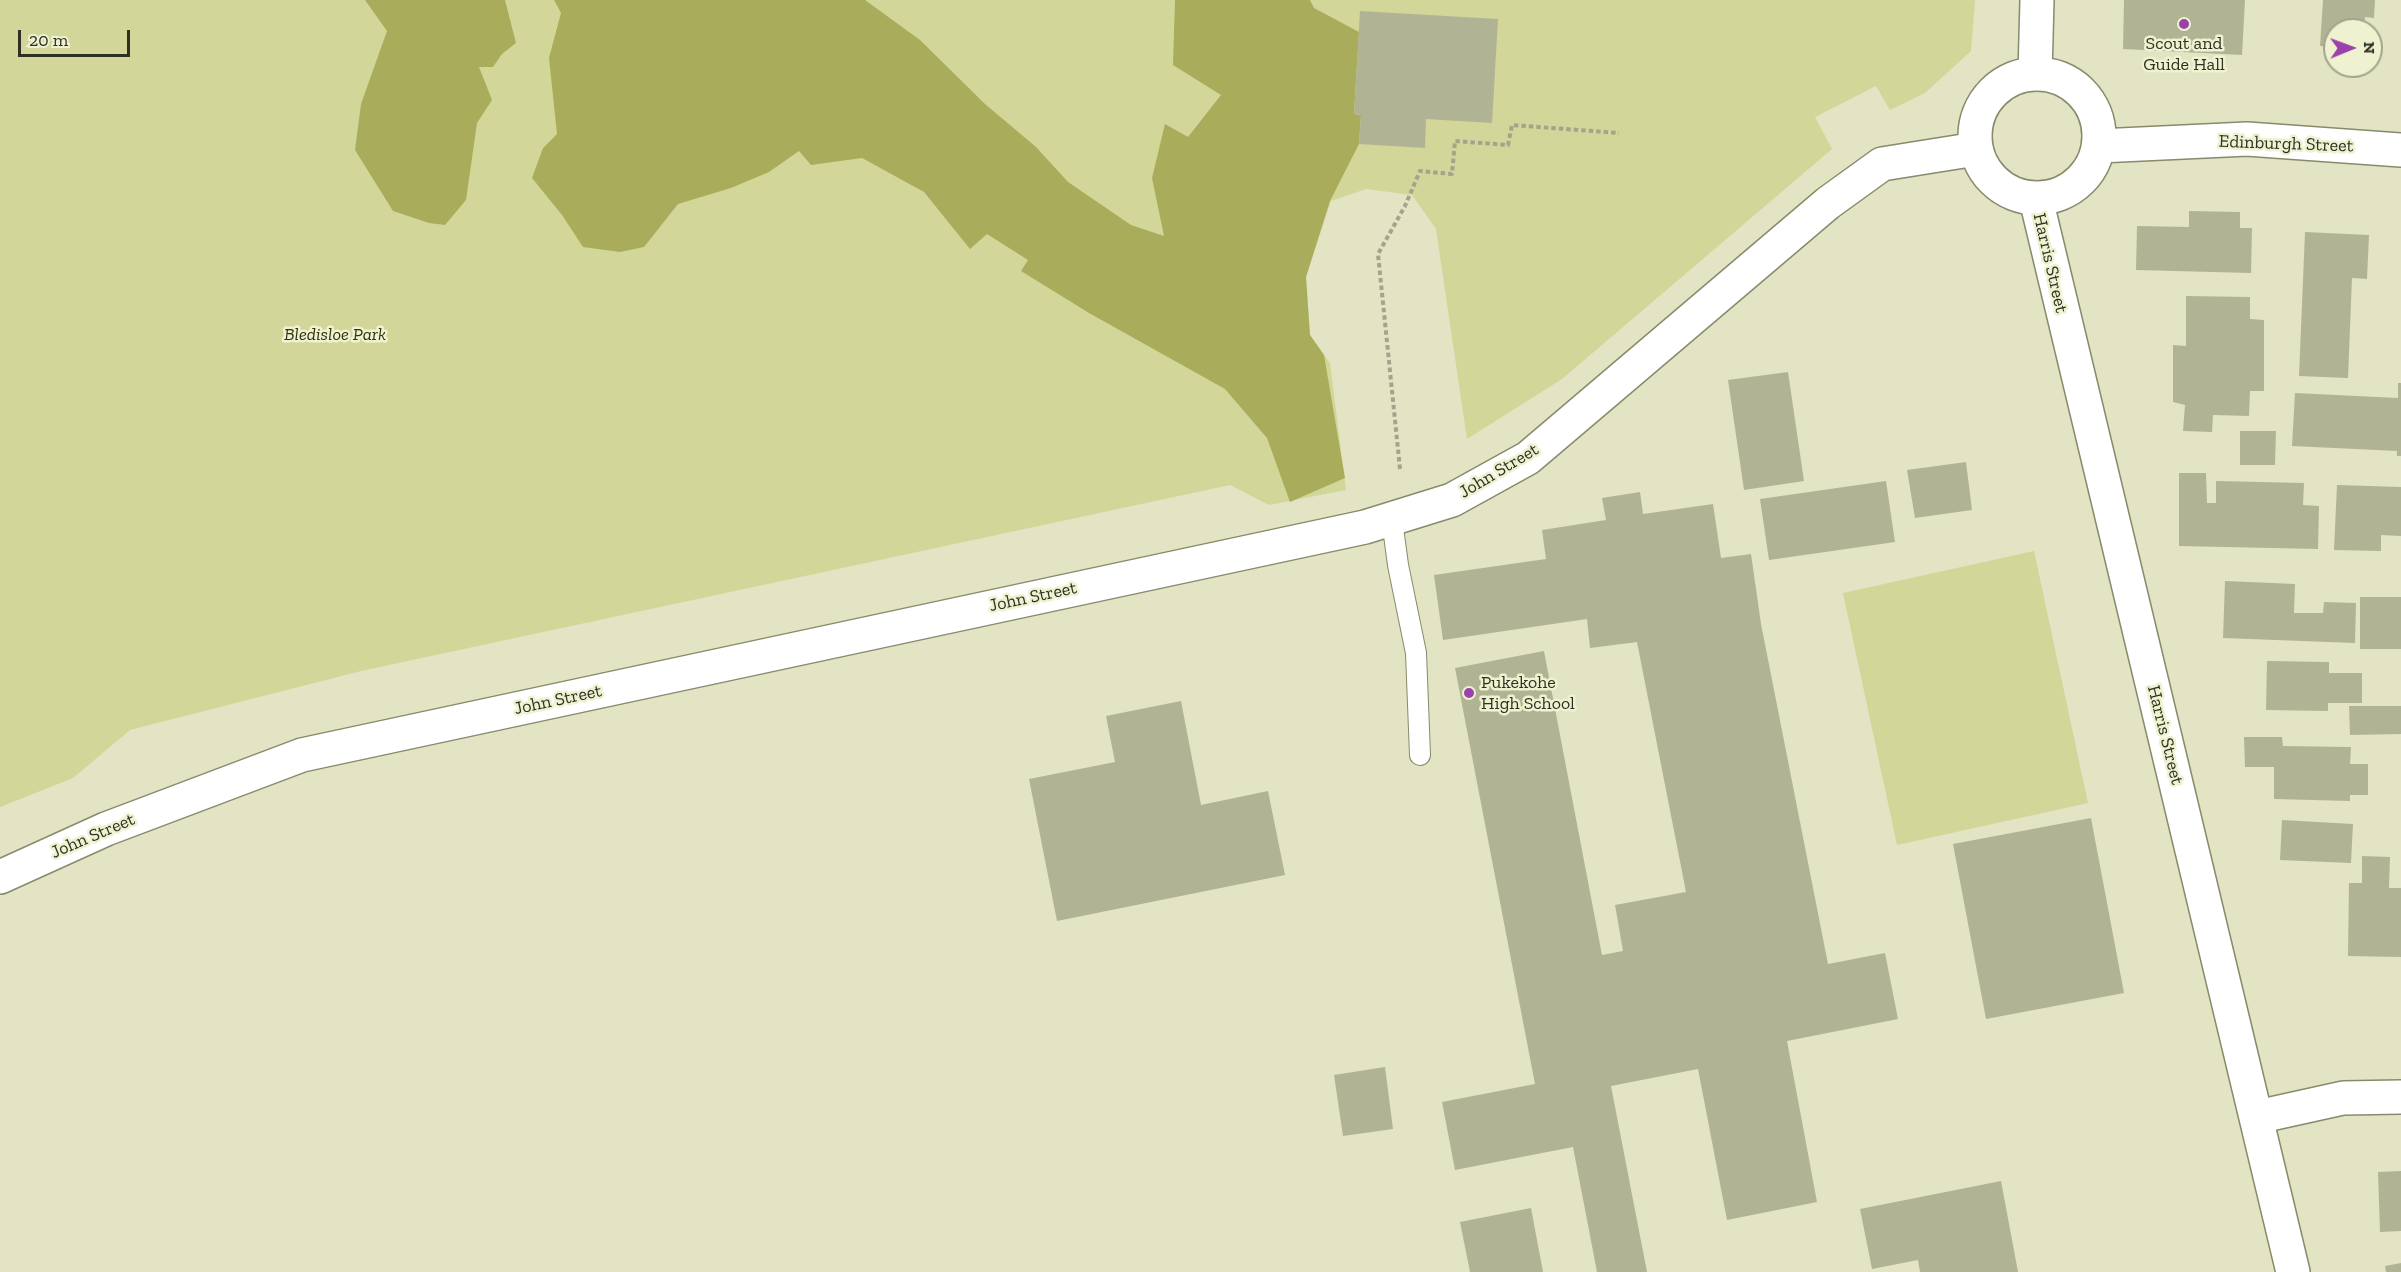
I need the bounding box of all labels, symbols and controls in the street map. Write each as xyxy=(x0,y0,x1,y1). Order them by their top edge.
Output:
marker: Scout and Guide Hall xyxy=(2177,17,2191,31)
scale bar xyxy=(21,18,134,56)
north arrow xyxy=(2323,18,2383,78)
text: 20 m xyxy=(29,29,68,51)
place label: Scout and Guide Hall xyxy=(2143,33,2225,76)
text: N xyxy=(2360,41,2379,54)
street label: Edinburgh Street xyxy=(2218,131,2354,157)
street label: Harris Street xyxy=(2028,211,2072,315)
park label: Bledisloe Park xyxy=(284,324,386,346)
street label: John Street xyxy=(1455,439,1543,503)
street label: John Street xyxy=(987,577,1079,617)
place label: Pukekohe High School xyxy=(1481,672,1575,714)
street label: John Street xyxy=(512,680,604,720)
street label: Harris Street xyxy=(2142,683,2188,787)
marker: Pukekohe High School xyxy=(1462,686,1476,700)
street label: John Street xyxy=(48,809,138,863)

